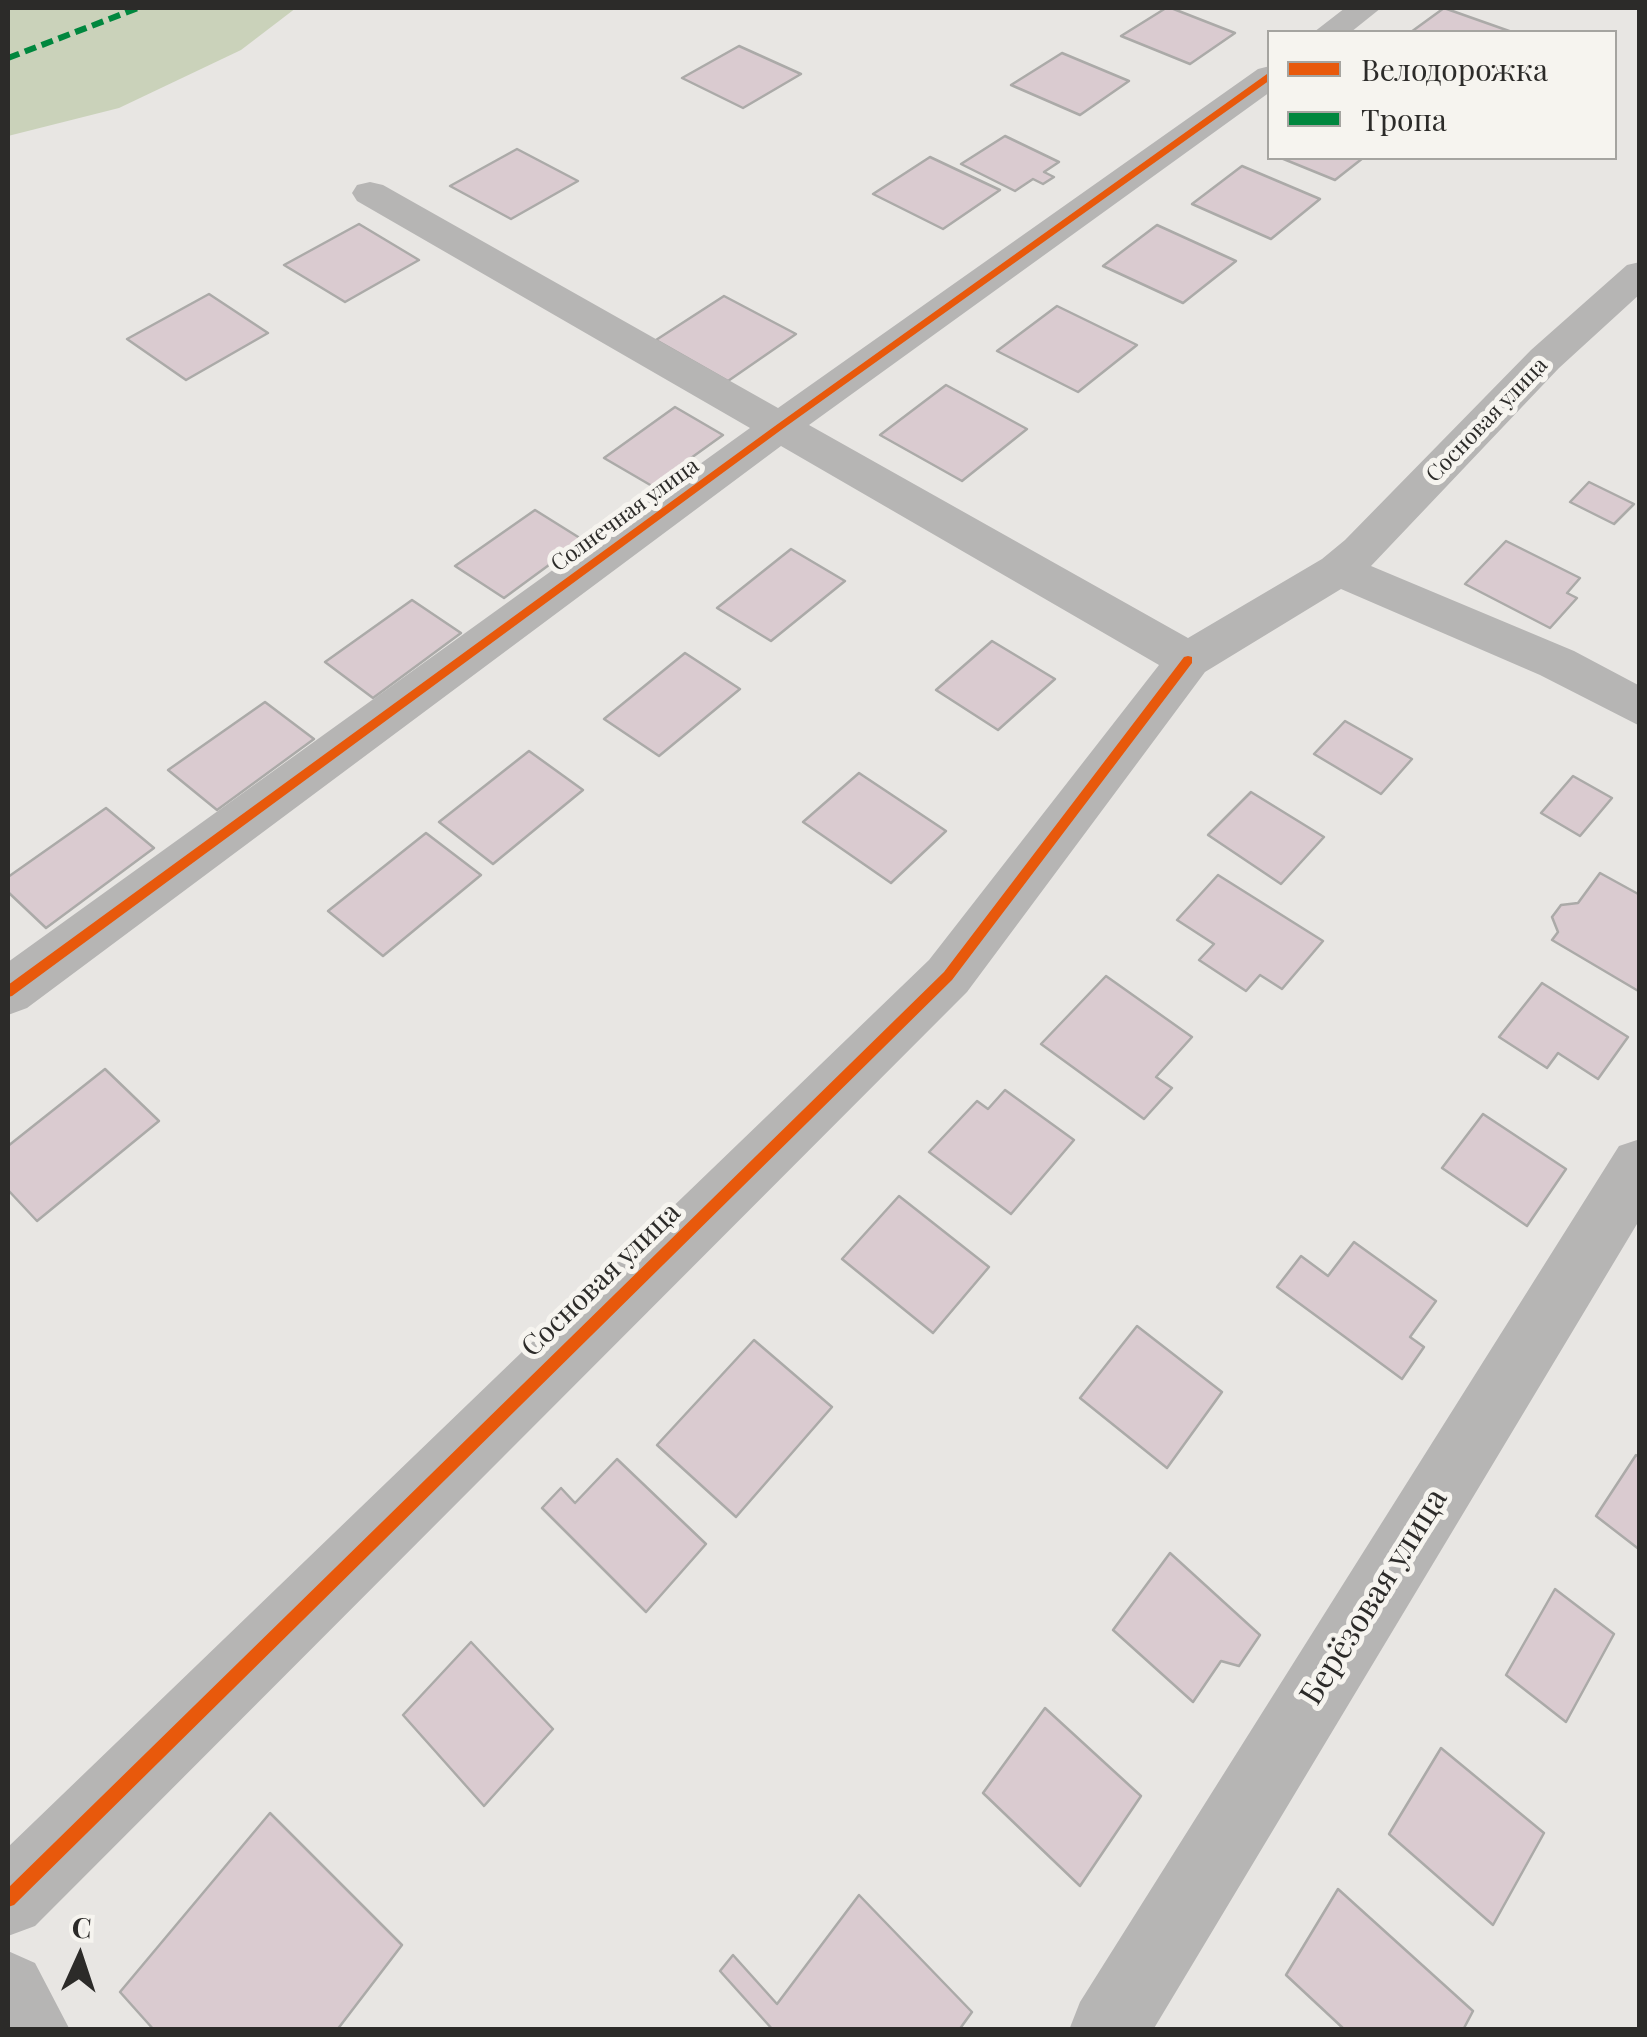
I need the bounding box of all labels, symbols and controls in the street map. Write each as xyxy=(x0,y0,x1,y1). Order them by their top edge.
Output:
legend xyxy=(1267,30,1617,160)
text: Велодорожка xyxy=(1361,49,1548,89)
text: Тропа xyxy=(1361,99,1447,139)
street label: Сосновая улица xyxy=(1421,352,1553,488)
street label: Солнечная улица xyxy=(546,453,704,577)
street label: Сосновая улица xyxy=(515,1196,687,1364)
street label: Берёзовая улица xyxy=(1292,1482,1456,1712)
north arrow xyxy=(30,1907,130,2007)
text: С xyxy=(71,1908,92,1946)

